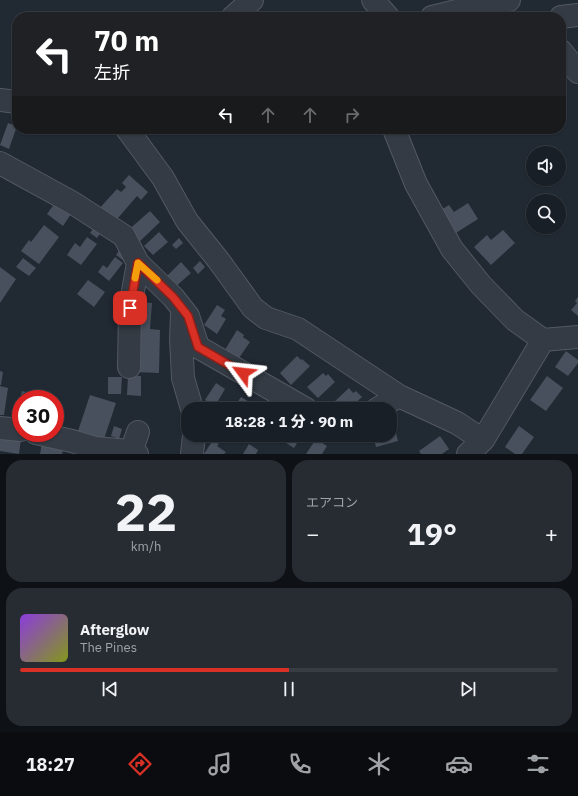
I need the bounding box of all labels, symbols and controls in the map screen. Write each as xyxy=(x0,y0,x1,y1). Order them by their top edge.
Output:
text: 70 m xyxy=(94,22,159,59)
icon: left xyxy=(28,28,80,80)
text: 左折 xyxy=(94,61,130,84)
icon: left xyxy=(215,104,237,126)
icon: ahead xyxy=(257,104,279,126)
icon: ahead xyxy=(299,104,321,126)
icon: right xyxy=(341,104,363,126)
map controls xyxy=(526,146,566,234)
button: sound xyxy=(526,146,566,186)
button: search xyxy=(526,194,566,234)
pin xyxy=(113,291,147,325)
icon: arrive xyxy=(119,297,141,319)
position arrow xyxy=(222,352,264,394)
speed limit sign: 30 xyxy=(12,390,64,442)
text: 18:28 · 1 分 · 90 m xyxy=(225,412,353,431)
text: 22 xyxy=(115,478,177,545)
text: エアコン xyxy=(306,494,358,511)
text: 19° xyxy=(407,514,457,553)
text: − xyxy=(306,519,319,548)
text: + xyxy=(545,519,558,548)
text: km/h xyxy=(131,538,161,555)
text: Afterglow xyxy=(80,620,149,639)
text: The Pines xyxy=(80,639,137,656)
icon: previous xyxy=(99,678,121,700)
icon: pause xyxy=(278,678,300,700)
icon: next xyxy=(457,678,479,700)
icon: directions xyxy=(126,750,154,778)
icon: music xyxy=(206,750,234,778)
icon: phone xyxy=(286,750,314,778)
icon: climate xyxy=(365,750,393,778)
icon: car xyxy=(445,750,473,778)
icon: filters xyxy=(524,750,552,778)
text: 18:27 xyxy=(26,753,75,776)

